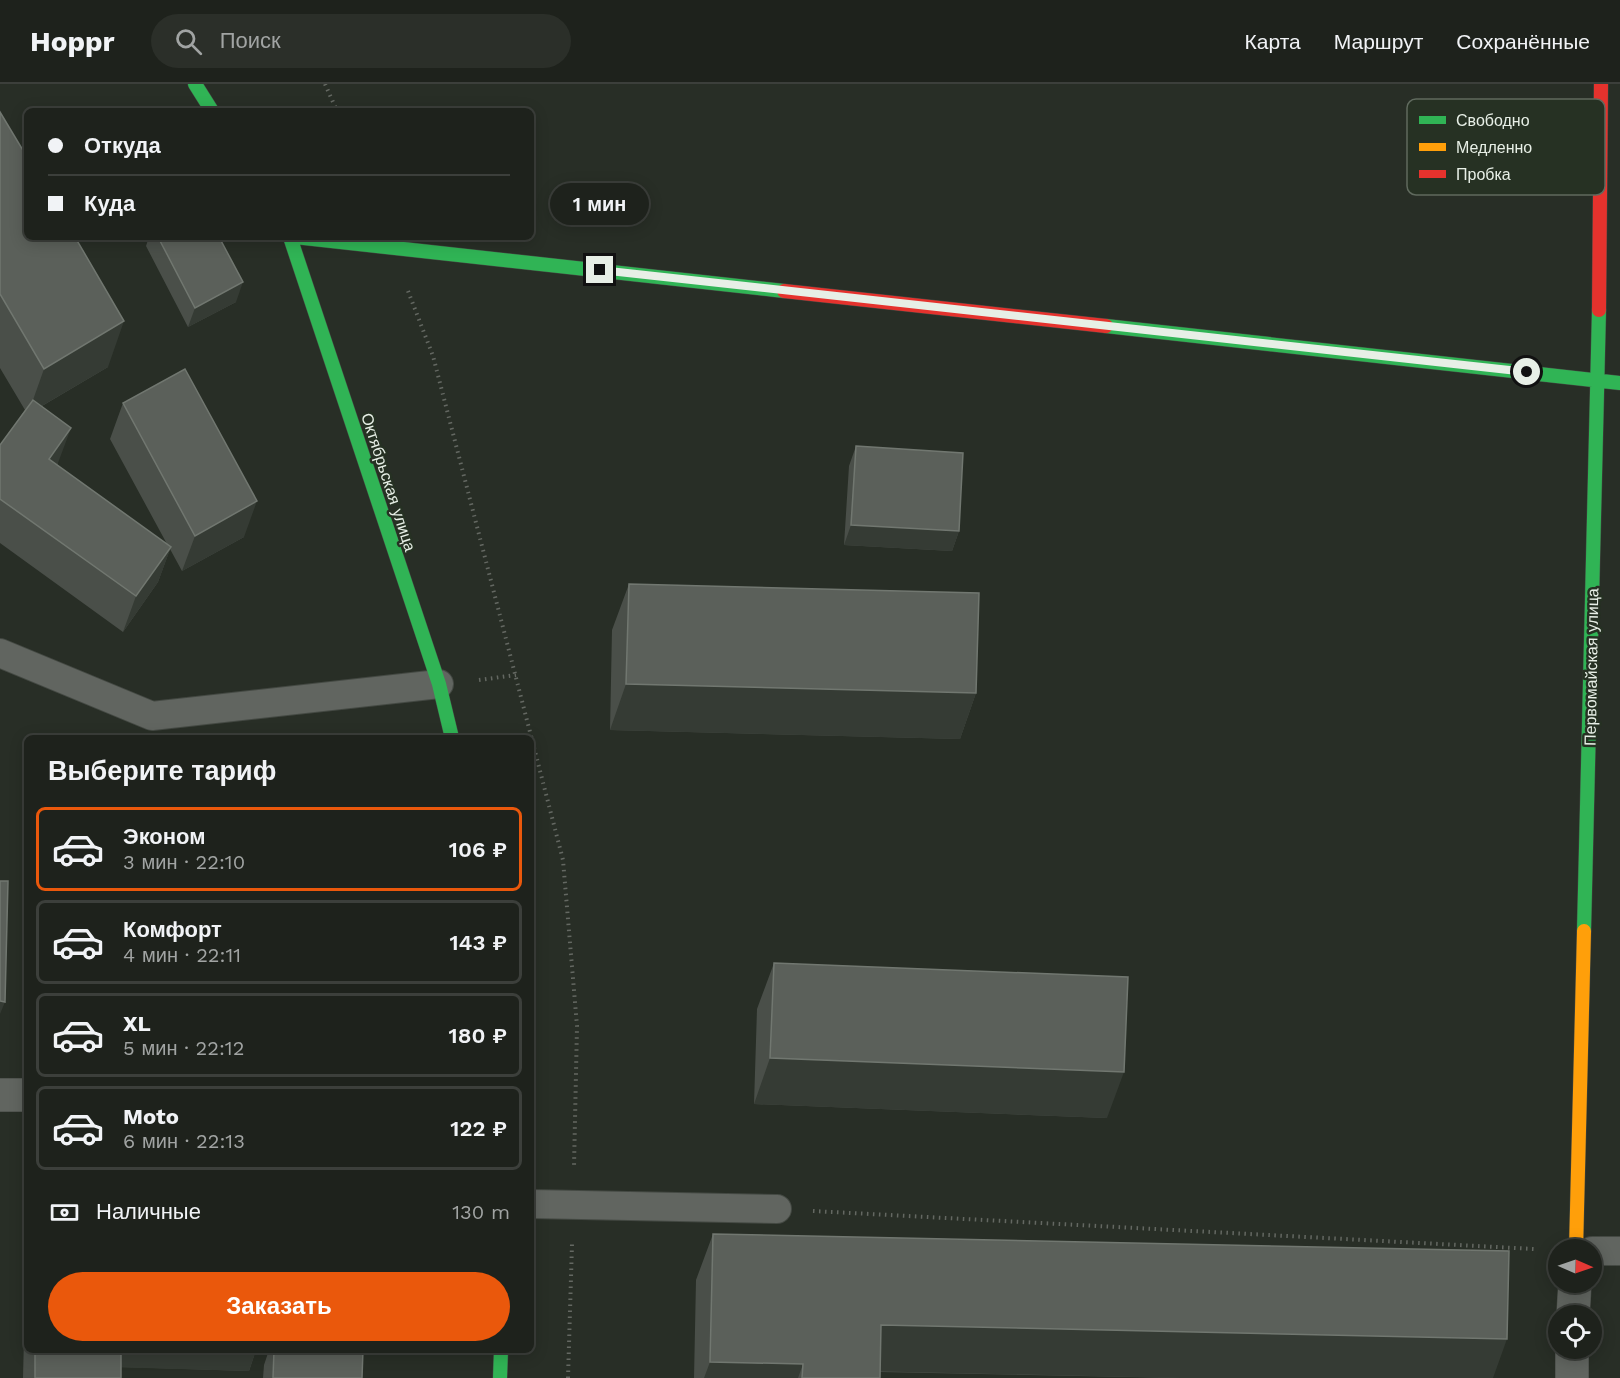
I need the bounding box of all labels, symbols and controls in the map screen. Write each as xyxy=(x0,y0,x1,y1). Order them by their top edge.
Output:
search box xyxy=(151,14,571,68)
text: Hoppr xyxy=(30,25,115,58)
icon: search xyxy=(172,25,205,58)
text: Поиск xyxy=(220,28,281,53)
text: Карта xyxy=(1245,29,1301,54)
text: Маршрут xyxy=(1334,29,1423,54)
text: Сохранённые xyxy=(1456,29,1590,54)
legend xyxy=(1407,99,1605,195)
text: Свободно xyxy=(1456,111,1530,130)
text: Откуда xyxy=(84,133,161,158)
text: Медленно xyxy=(1456,138,1532,157)
text: Пробка xyxy=(1456,165,1511,184)
callout: 1 мин xyxy=(550,183,650,225)
text: Куда xyxy=(84,191,135,216)
text: 1 мин xyxy=(573,192,626,216)
route end xyxy=(586,256,613,283)
route start xyxy=(1513,358,1540,385)
street label: Октябрьская улица xyxy=(357,411,420,554)
street label: Первомайская улица xyxy=(1581,588,1602,746)
text: Выберите тариф xyxy=(48,755,276,787)
icon: car xyxy=(51,822,105,876)
text: Эконом xyxy=(123,824,206,849)
text: 106 ₽ xyxy=(449,837,507,862)
text: 3 мин · 22:10 xyxy=(123,850,245,874)
icon: car xyxy=(51,915,105,969)
text: Комфорт xyxy=(123,917,222,942)
text: 143 ₽ xyxy=(449,930,507,955)
text: 4 мин · 22:11 xyxy=(123,943,241,967)
icon: car xyxy=(51,1008,105,1062)
text: XL xyxy=(123,1011,151,1036)
text: 180 ₽ xyxy=(449,1023,507,1048)
text: 5 мин · 22:12 xyxy=(123,1036,244,1060)
icon: car xyxy=(51,1101,105,1155)
text: Moto xyxy=(123,1104,179,1129)
text: 122 ₽ xyxy=(450,1116,507,1141)
text: 6 мин · 22:13 xyxy=(123,1129,245,1153)
icon: cash xyxy=(48,1196,81,1229)
text: Наличные xyxy=(96,1199,201,1224)
text: 130 m xyxy=(452,1200,510,1224)
north arrow xyxy=(1548,1239,1602,1293)
map controls xyxy=(1548,1239,1602,1359)
button: Заказать xyxy=(48,1272,510,1341)
button: locate xyxy=(1548,1305,1602,1359)

